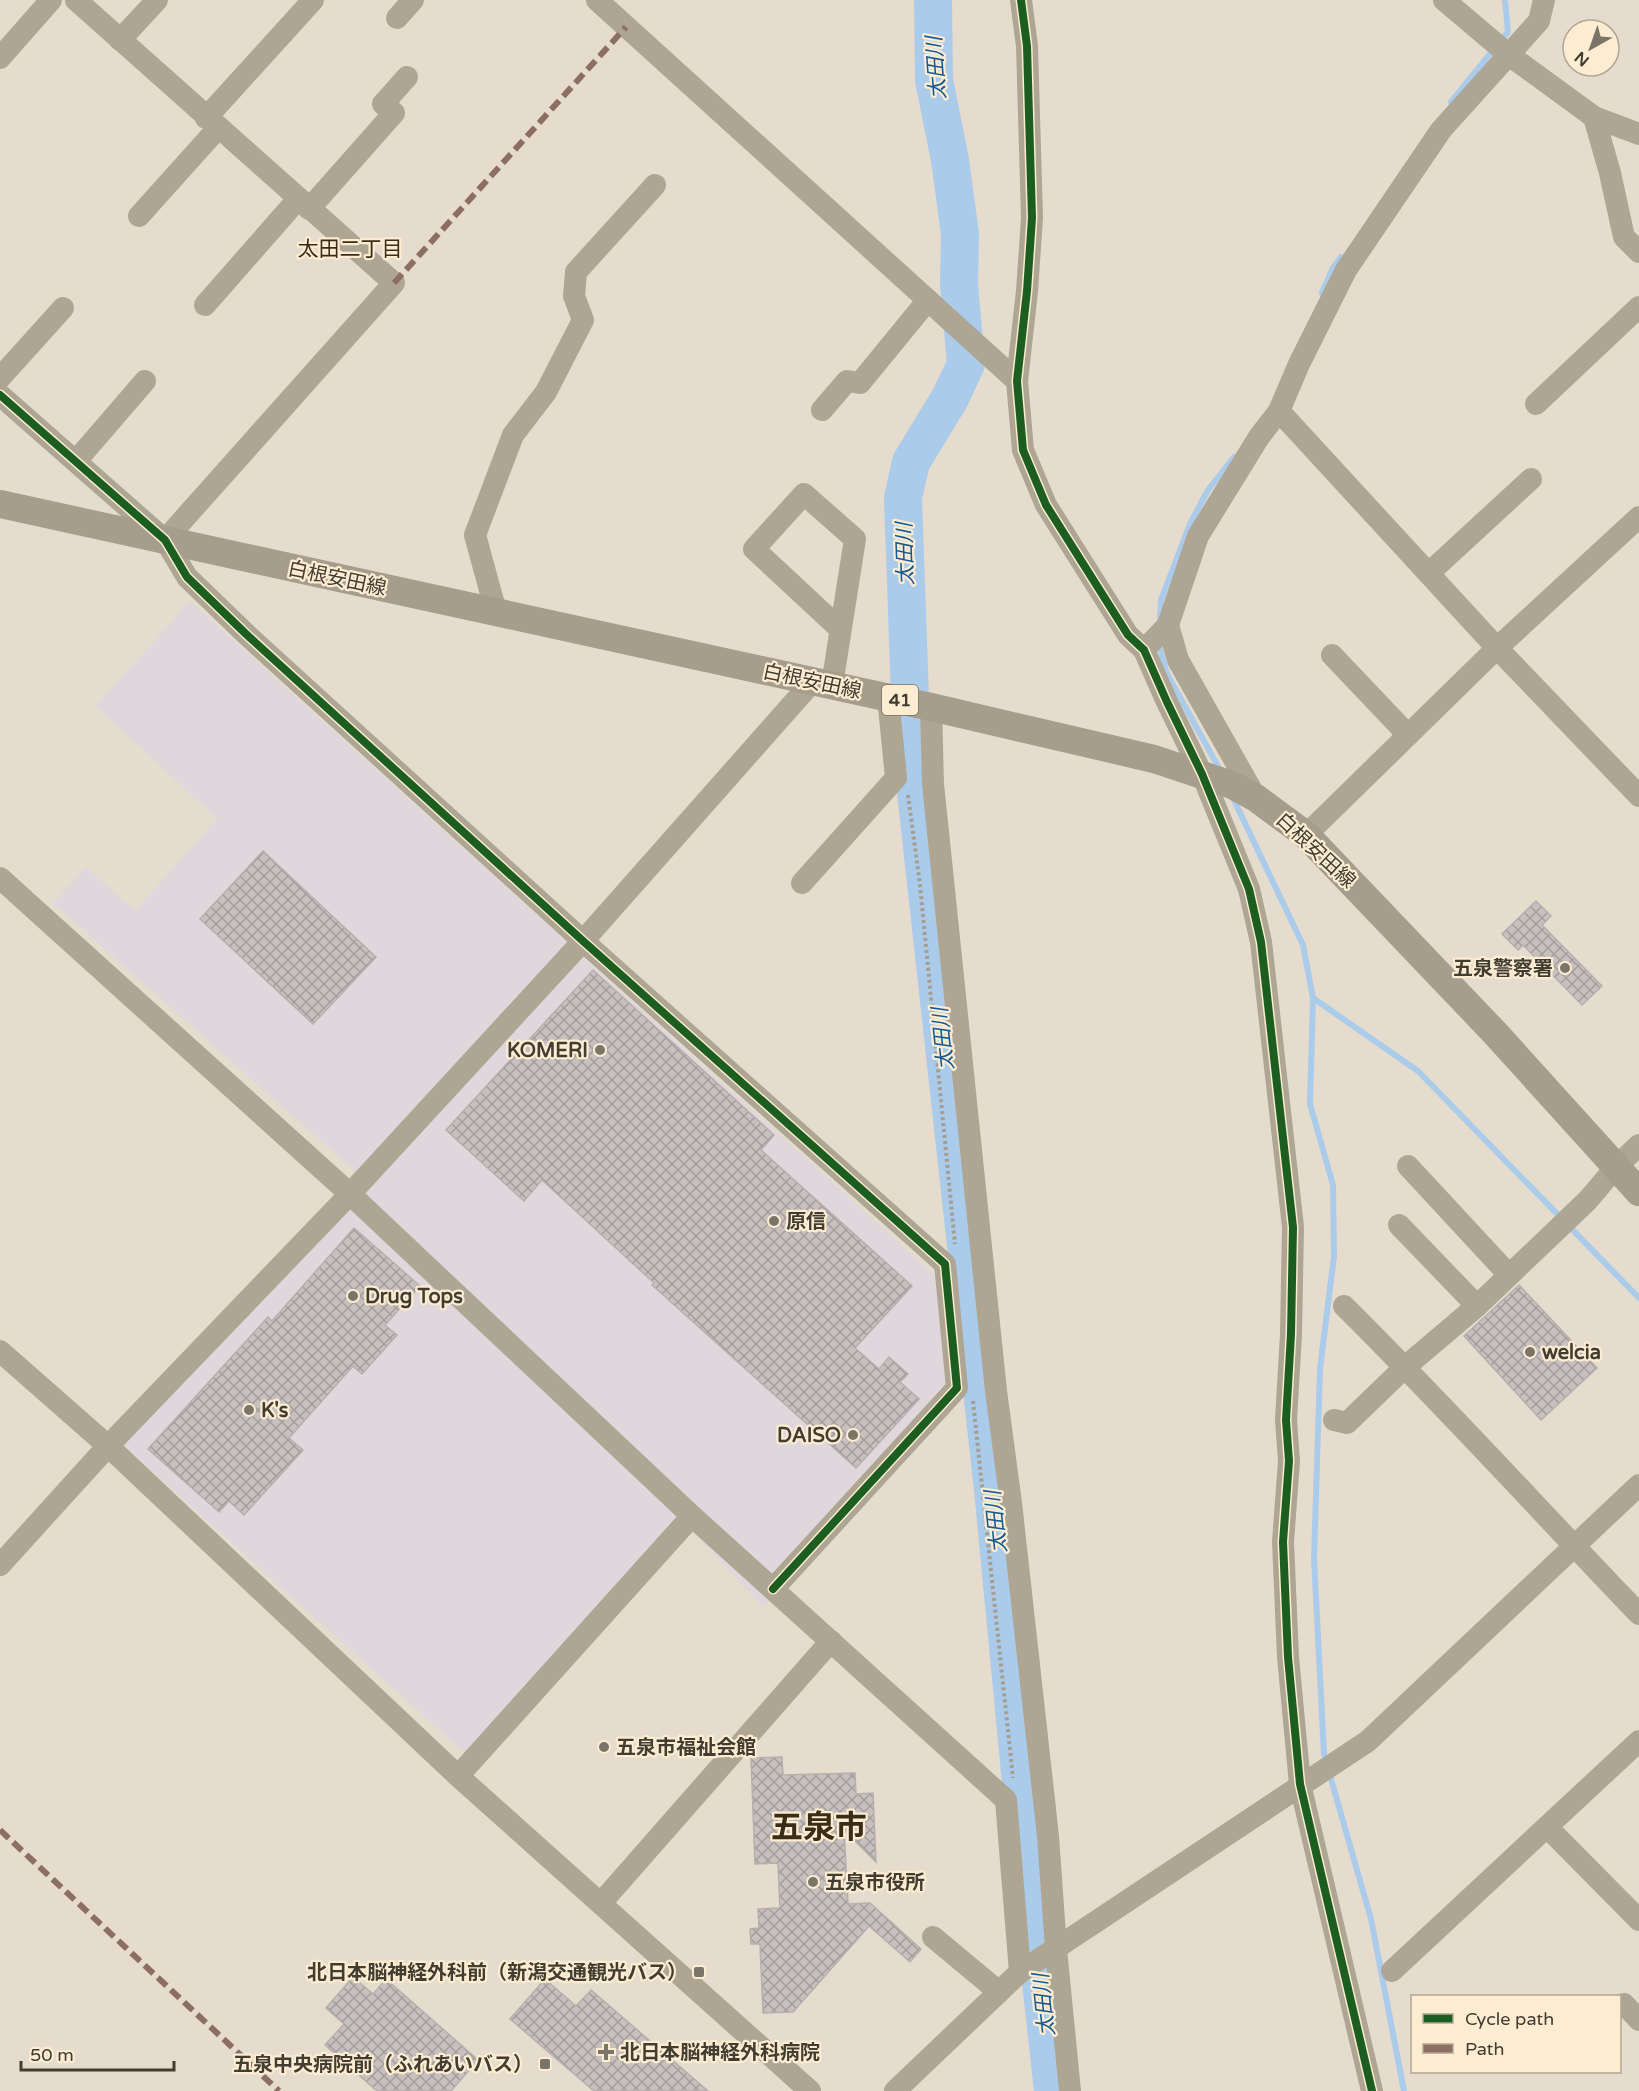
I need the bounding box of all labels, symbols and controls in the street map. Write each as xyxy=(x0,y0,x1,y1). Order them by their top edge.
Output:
north arrow xyxy=(1561,18,1621,78)
water label: 太田川 xyxy=(922,34,951,100)
text: N xyxy=(1571,47,1593,71)
district label: 太田二丁目 xyxy=(298,237,403,262)
water label: 太田川 xyxy=(892,520,919,586)
street label: 白根安田線 xyxy=(285,557,388,601)
street label: 白根安田線 xyxy=(760,660,863,704)
road number: 41 xyxy=(882,685,918,715)
street label: 白根安田線 xyxy=(1271,808,1360,894)
place label: 五泉警察署 xyxy=(1453,957,1553,981)
marker: 五泉警察署 xyxy=(1558,961,1572,975)
water label: 太田川 xyxy=(928,1004,959,1072)
place label: KOMERI xyxy=(507,1039,588,1063)
marker: KOMERI xyxy=(593,1043,607,1057)
place label: 原信 xyxy=(786,1210,826,1234)
marker: 原信 xyxy=(767,1214,781,1228)
place label: Drug Tops xyxy=(365,1285,463,1309)
marker: Drug Tops xyxy=(346,1289,360,1303)
place label: welcia xyxy=(1542,1341,1601,1365)
marker: welcia xyxy=(1523,1345,1537,1359)
place label: K's xyxy=(261,1399,289,1423)
marker: K's xyxy=(242,1403,256,1417)
place label: DAISO xyxy=(777,1424,841,1448)
marker: DAISO xyxy=(846,1428,860,1442)
water label: 太田川 xyxy=(981,1487,1012,1555)
place label: 五泉市福祉会館 xyxy=(616,1736,756,1760)
marker: 五泉市福祉会館 xyxy=(597,1740,611,1754)
district label: 五泉市 xyxy=(771,1809,867,1847)
place label: 五泉市役所 xyxy=(825,1871,925,1895)
marker: 五泉市役所 xyxy=(806,1875,820,1889)
place label: 北日本脳神経外科前（新潟交通観光バス） xyxy=(307,1961,687,1985)
marker: 北日本脳神経外科前（新潟交通観光バス） xyxy=(692,1965,706,1979)
water label: 太田川 xyxy=(1029,1970,1060,2038)
legend xyxy=(1411,1995,1621,2073)
text: Cycle path xyxy=(1465,2008,1554,2030)
scale bar xyxy=(21,2034,174,2072)
text: Path xyxy=(1465,2038,1504,2060)
place label: 北日本脳神経外科病院 xyxy=(620,2041,820,2065)
marker: 北日本脳神経外科病院 xyxy=(597,2043,615,2061)
text: 50 m xyxy=(30,2044,74,2066)
place label: 五泉中央病院前（ふれあいバス） xyxy=(233,2053,533,2077)
marker: 五泉中央病院前（ふれあいバス） xyxy=(538,2057,552,2071)

